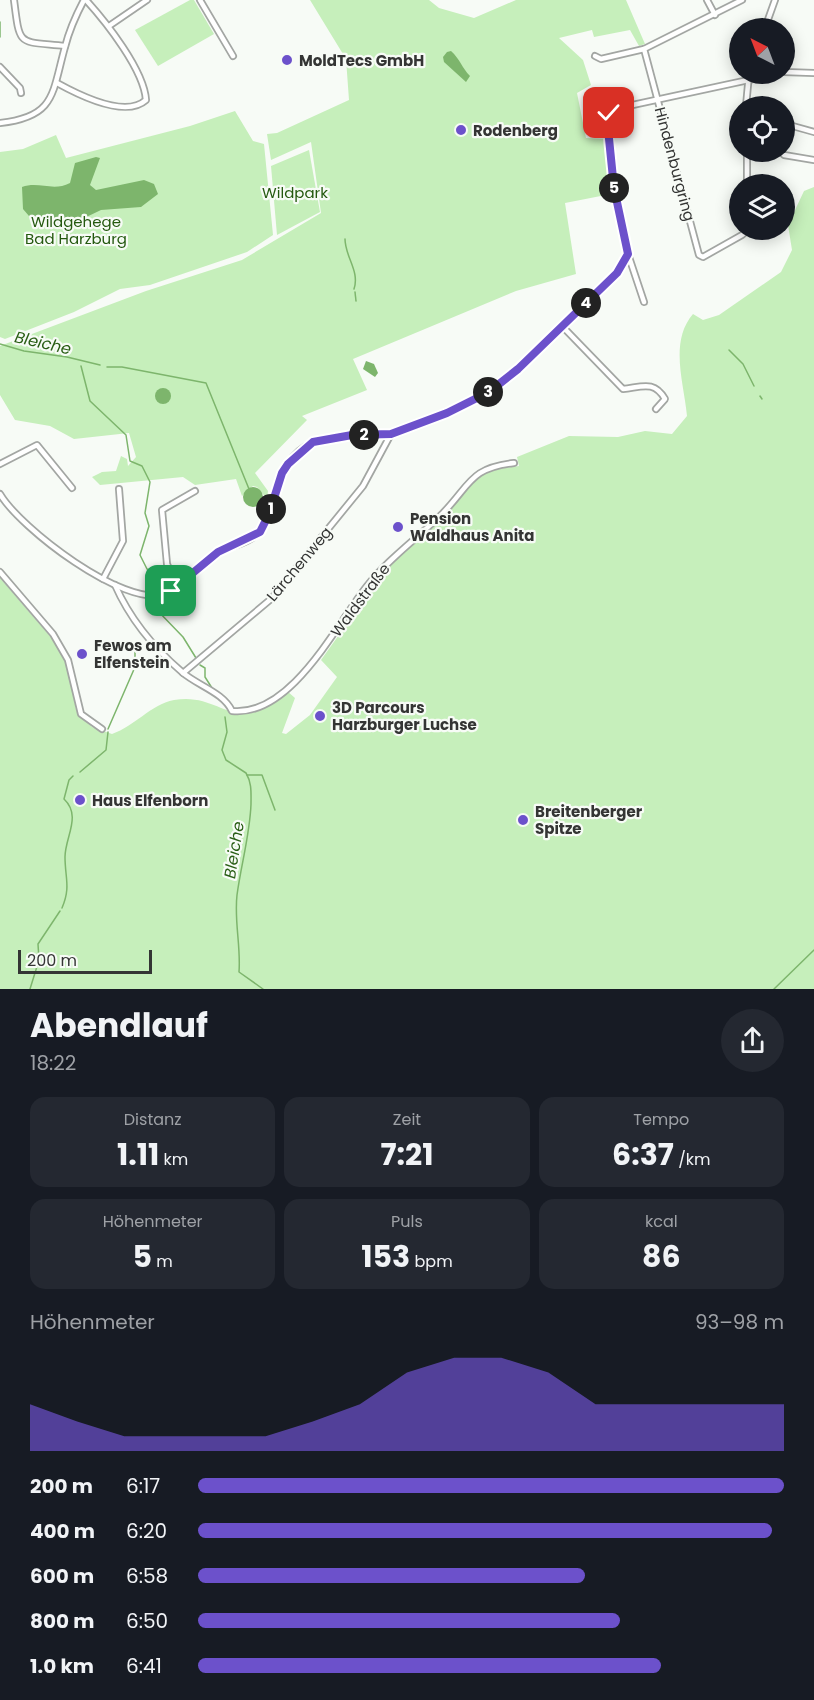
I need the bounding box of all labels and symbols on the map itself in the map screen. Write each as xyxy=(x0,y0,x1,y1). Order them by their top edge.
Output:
north arrow xyxy=(729,18,795,84)
place label: MoldTecs GmbH xyxy=(299,50,424,71)
marker: MoldTecs GmbH xyxy=(280,53,294,67)
pin xyxy=(583,87,634,138)
street label: Hindenburgring xyxy=(650,105,700,223)
place label: Rodenberg xyxy=(473,120,558,141)
marker: Rodenberg xyxy=(454,123,468,137)
pin: 5 xyxy=(599,173,629,203)
park label: Wildpark xyxy=(262,182,328,203)
park label: Wildgehege Bad Harzburg xyxy=(25,211,127,249)
pin: 4 xyxy=(571,288,601,318)
water label: Bleiche xyxy=(12,325,74,361)
pin: 3 xyxy=(473,377,503,407)
pin: 2 xyxy=(349,420,379,450)
pin: 1 xyxy=(256,494,286,524)
place label: Pension Waldhaus Anita xyxy=(410,508,534,546)
marker: Pension Waldhaus Anita xyxy=(391,520,405,534)
street label: Lärchenweg xyxy=(262,522,336,606)
street label: Waldstraße xyxy=(325,559,395,641)
pin xyxy=(145,565,196,616)
place label: Fewos am Elfenstein xyxy=(94,635,172,673)
marker: Fewos am Elfenstein xyxy=(75,647,89,661)
place label: 3D Parcours Harzburger Luchse xyxy=(332,697,477,735)
marker: 3D Parcours Harzburger Luchse xyxy=(313,709,327,723)
place label: Haus Elfenborn xyxy=(92,790,208,811)
marker: Haus Elfenborn xyxy=(73,793,87,807)
place label: Breitenberger Spitze xyxy=(535,801,643,839)
marker: Breitenberger Spitze xyxy=(516,813,530,827)
water label: Bleiche xyxy=(218,820,250,880)
scale bar xyxy=(18,947,152,974)

